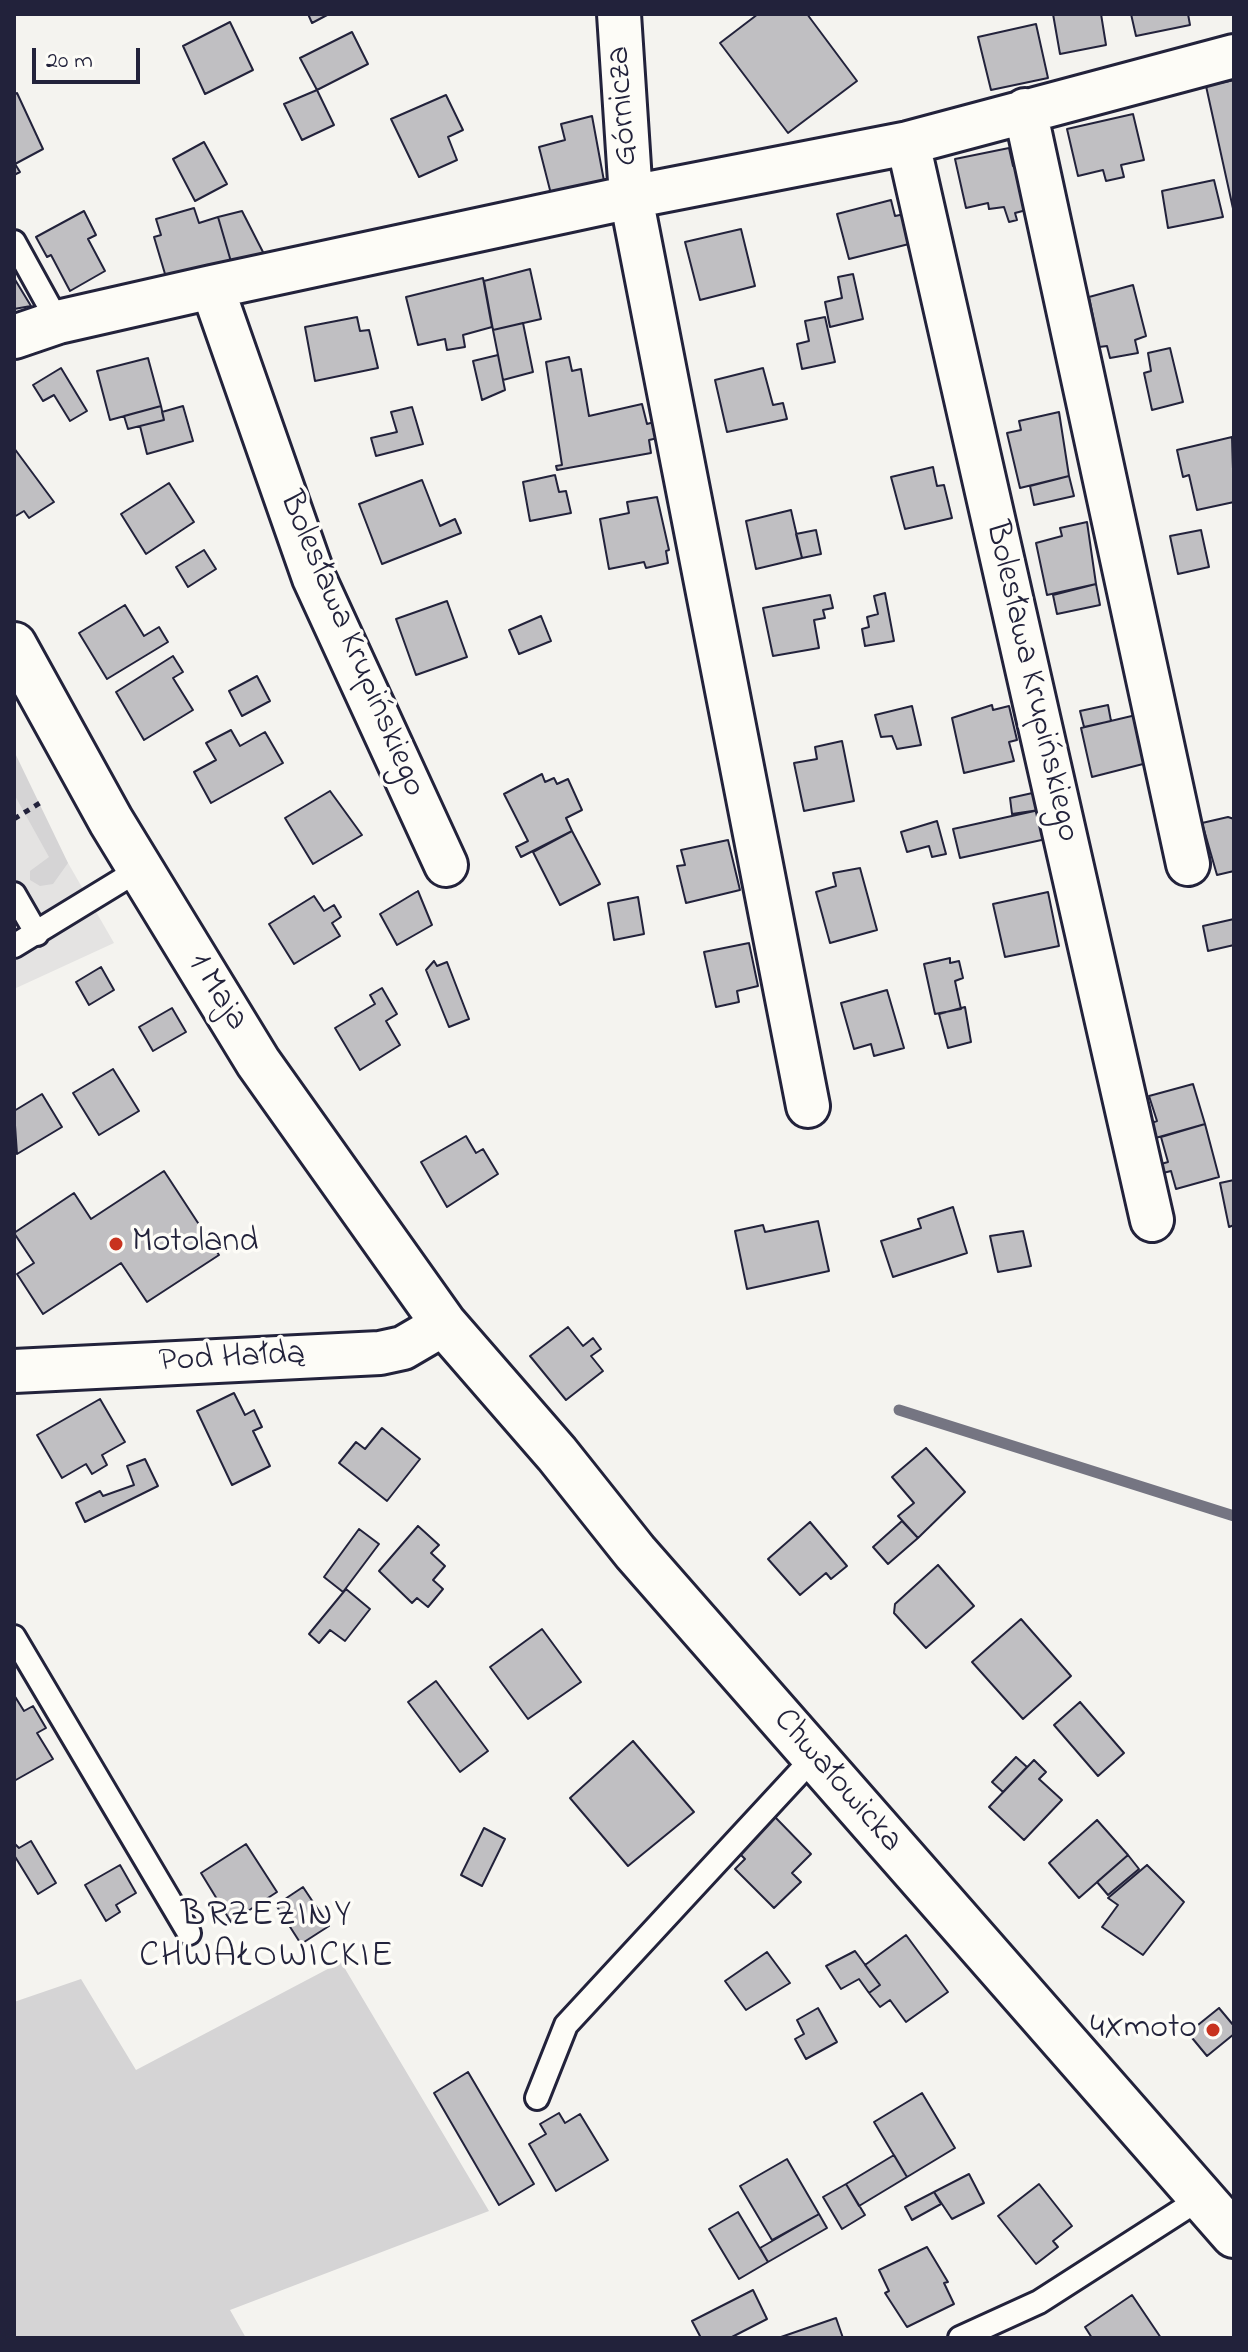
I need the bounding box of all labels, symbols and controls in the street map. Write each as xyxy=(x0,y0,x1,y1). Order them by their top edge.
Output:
scale bar xyxy=(36,32,144,82)
text: 20 m xyxy=(46,44,93,79)
street label: Górnicza xyxy=(600,45,650,167)
street label: Bolesława Krupińskiego xyxy=(267,486,433,804)
street label: Bolesława Krupińskiego xyxy=(973,518,1087,846)
street label: 1 Maja xyxy=(177,947,255,1039)
place label: Motoland xyxy=(132,1224,258,1264)
marker: Motoland xyxy=(107,1235,125,1253)
street label: Pod Hałdą xyxy=(158,1336,306,1384)
street label: Chwałowicka xyxy=(762,1702,910,1862)
district label: BRZEZINY CHWAŁOWICKIE xyxy=(139,1896,395,1981)
place label: 4Xmoto xyxy=(1090,2010,1197,2050)
marker: 4Xmoto xyxy=(1204,2021,1222,2039)

